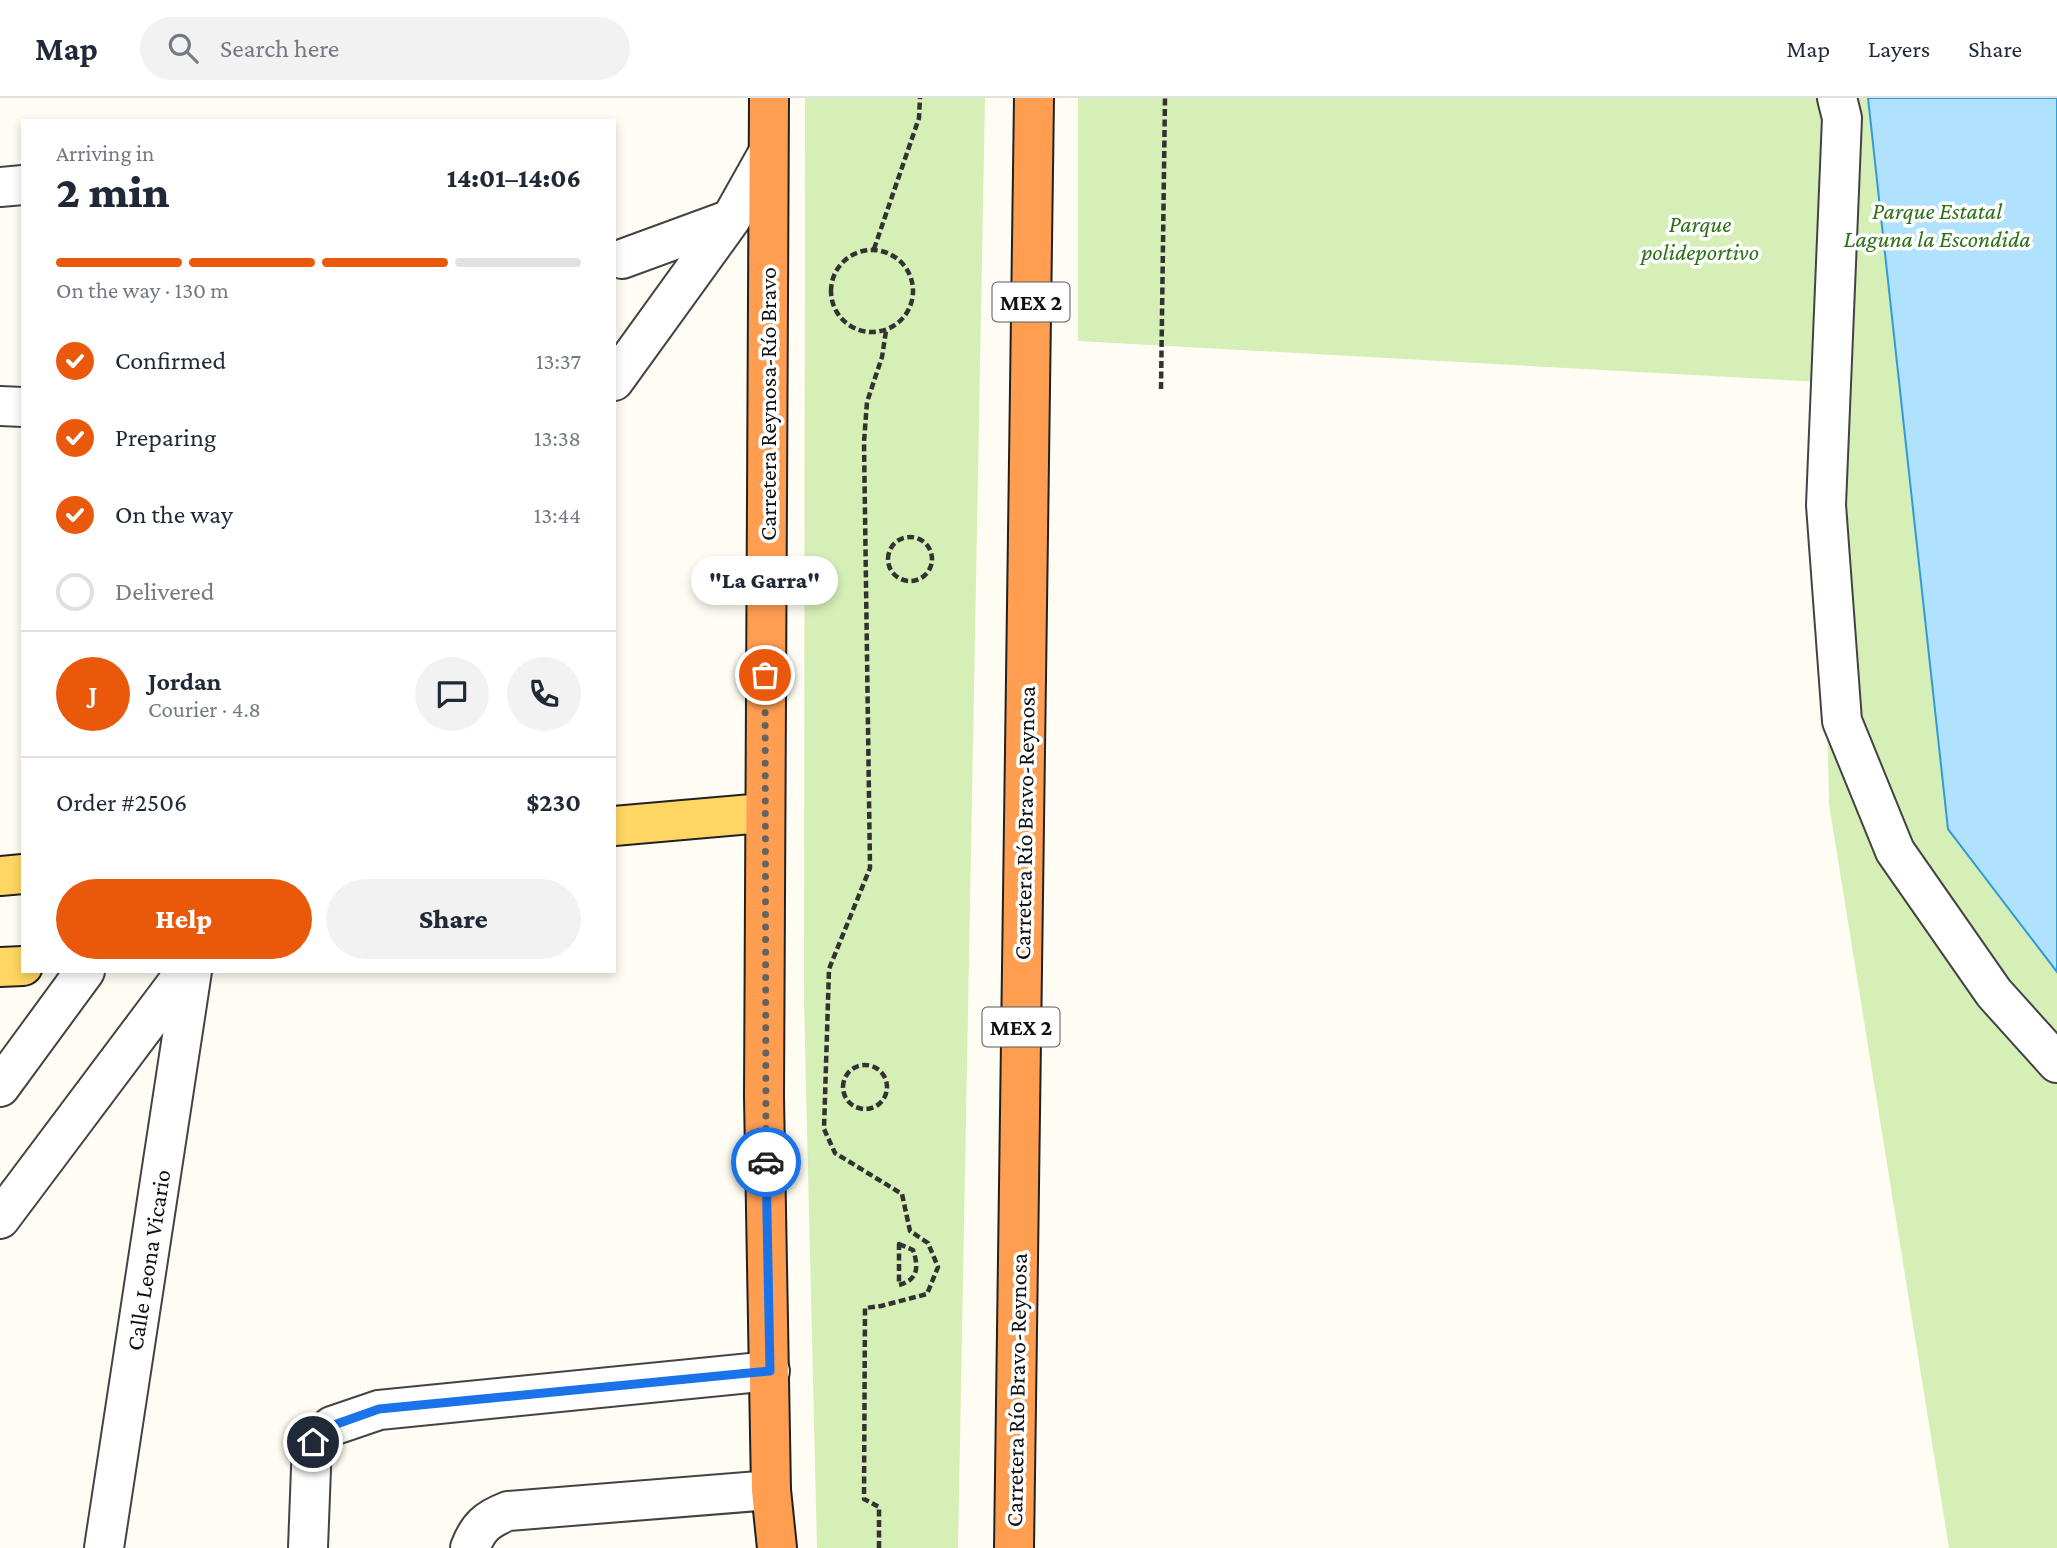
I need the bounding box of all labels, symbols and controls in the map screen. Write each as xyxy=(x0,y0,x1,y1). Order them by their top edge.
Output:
search box xyxy=(140,17,630,80)
icon: search xyxy=(164,29,202,67)
text: Map xyxy=(35,30,98,67)
text: Search here xyxy=(220,34,339,63)
text: Map xyxy=(1786,35,1830,62)
text: Layers xyxy=(1868,35,1930,62)
text: Share xyxy=(1968,35,2022,62)
text: Arriving in xyxy=(56,140,154,166)
text: 14:01–14:06 xyxy=(447,164,581,193)
text: 2 min xyxy=(56,166,170,217)
park label: Parque Estatal Laguna la Escondida xyxy=(1843,197,2031,252)
park label: Parque polideportivo xyxy=(1639,210,1759,265)
street label: Carretera Reynosa-Río Bravo xyxy=(754,267,781,541)
text: On the way · 130 m xyxy=(56,277,229,303)
road number: MEX 2 xyxy=(992,282,1070,322)
icon: check xyxy=(56,342,94,380)
text: Confirmed xyxy=(115,346,226,375)
text: 13:37 xyxy=(536,348,581,374)
icon: check xyxy=(56,419,94,457)
text: Preparing xyxy=(115,423,216,452)
text: 13:38 xyxy=(534,425,581,451)
icon: check xyxy=(56,496,94,534)
text: On the way xyxy=(115,500,233,529)
text: 13:44 xyxy=(534,502,581,528)
callout: "La Garra" xyxy=(692,556,838,605)
text: "La Garra" xyxy=(709,567,820,593)
text: Delivered xyxy=(115,577,214,606)
pin xyxy=(735,645,795,705)
icon: bag xyxy=(746,656,784,694)
button: chat xyxy=(415,657,489,731)
button: phone xyxy=(507,657,581,731)
text: Jordan xyxy=(148,667,222,696)
text: J xyxy=(89,680,97,709)
street label: Carretera Río Bravo-Reynosa xyxy=(1008,686,1040,960)
text: Courier · 4.8 xyxy=(148,696,261,722)
text: Order #2506 xyxy=(56,788,187,817)
text: $230 xyxy=(526,788,581,817)
button: Help xyxy=(56,879,312,959)
button: Share xyxy=(326,879,581,959)
road number: MEX 2 xyxy=(982,1008,1060,1046)
courier xyxy=(731,1127,801,1197)
icon: car xyxy=(747,1143,785,1181)
street label: Calle Leona Vicario xyxy=(120,1167,176,1353)
street label: Carretera Río Bravo-Reynosa xyxy=(1000,1253,1032,1527)
pin xyxy=(283,1412,343,1472)
icon: home xyxy=(294,1423,332,1461)

